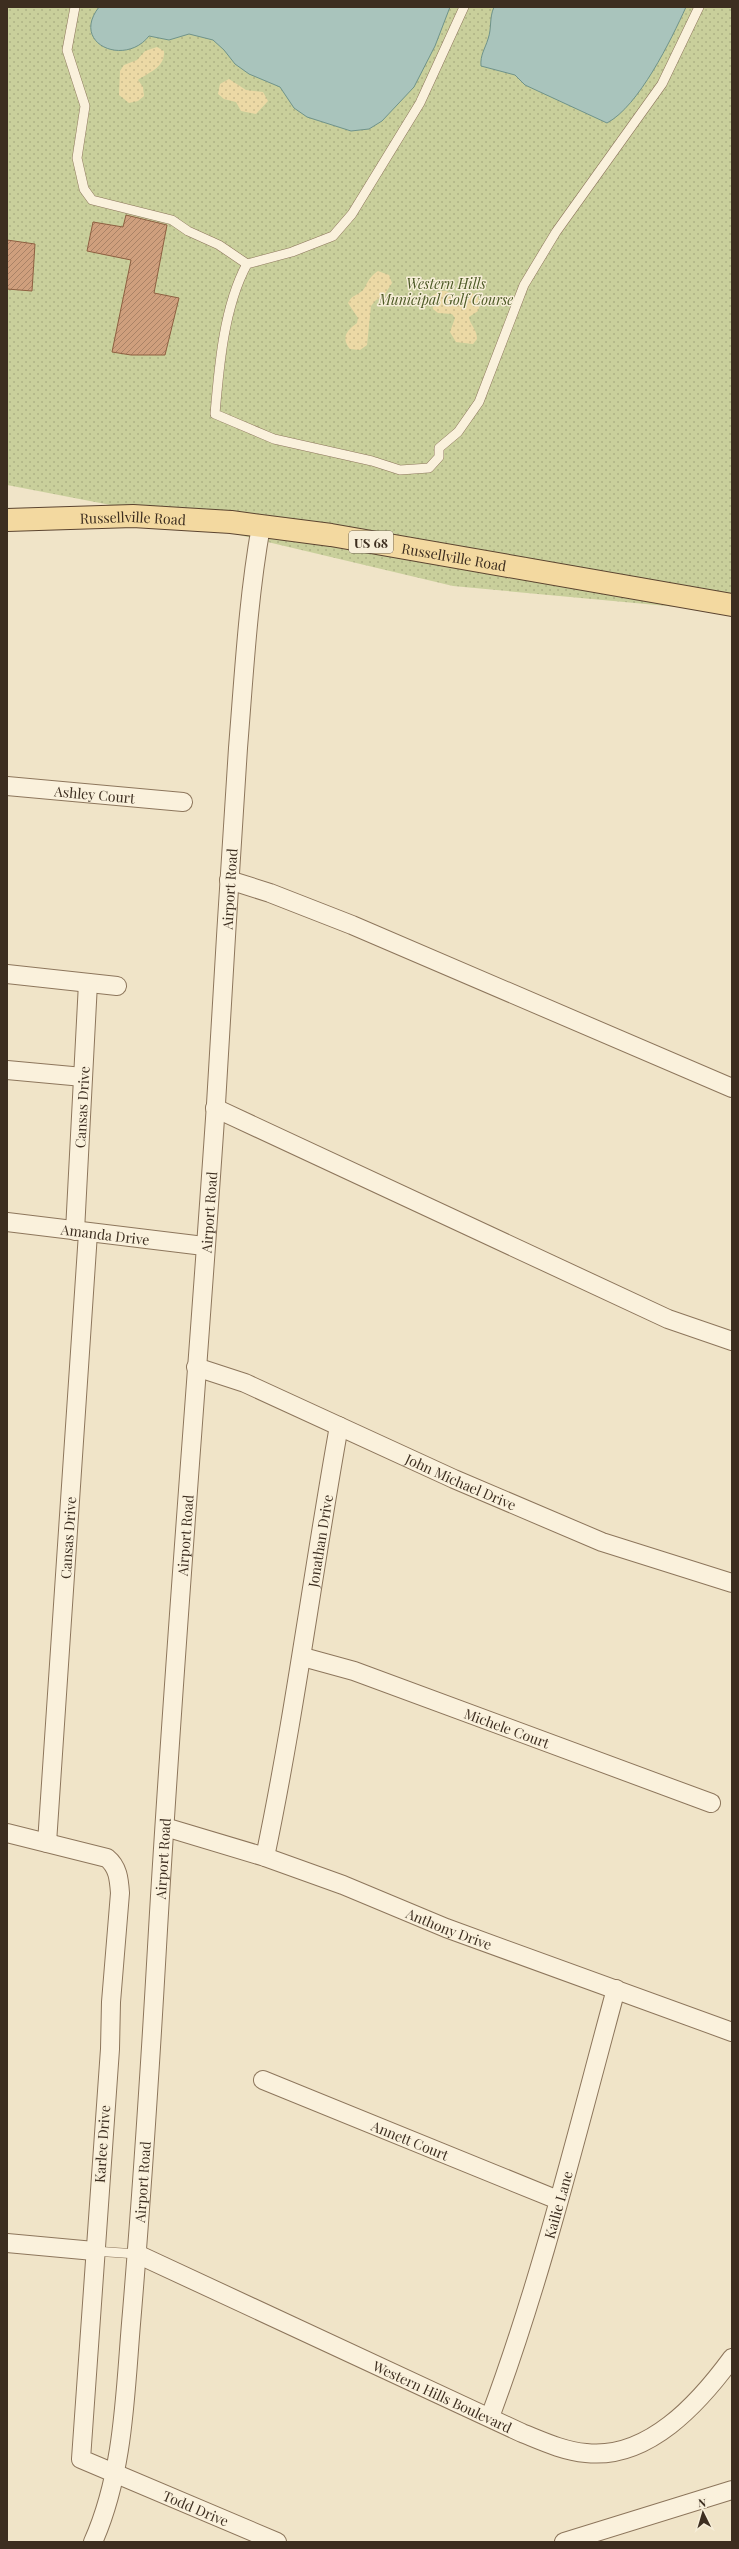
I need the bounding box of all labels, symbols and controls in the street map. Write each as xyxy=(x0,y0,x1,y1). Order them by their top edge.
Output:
park label: Western Hills Municipal Golf Course xyxy=(378,274,513,309)
street label: Russellville Road xyxy=(80,506,187,529)
road number: US 68 xyxy=(349,531,393,553)
street label: Russellville Road xyxy=(400,538,508,575)
street label: Ashley Court xyxy=(52,781,137,807)
street label: Airport Road xyxy=(217,848,241,931)
street label: Cansas Drive xyxy=(70,1066,93,1149)
street label: Airport Road xyxy=(196,1171,221,1254)
street label: Amanda Drive xyxy=(59,1219,151,1249)
street label: John Michael Drive xyxy=(402,1448,519,1514)
street label: Jonathan Drive xyxy=(303,1493,337,1589)
street label: Airport Road xyxy=(172,1494,197,1578)
street label: Cansas Drive xyxy=(55,1496,80,1579)
street label: Michele Court xyxy=(462,1703,553,1752)
street label: Airport Road xyxy=(150,1817,174,1901)
street label: Anthony Drive xyxy=(402,1903,495,1954)
street label: Karlee Drive xyxy=(90,2104,114,2184)
street label: Annett Court xyxy=(368,2115,453,2165)
street label: Airport Road xyxy=(129,2141,154,2224)
street label: Kailie Lane xyxy=(539,2169,576,2241)
street label: Western Hills Boulevard xyxy=(369,2355,515,2437)
street label: Todd Drive xyxy=(160,2485,232,2530)
north arrow xyxy=(683,2493,723,2533)
text: N xyxy=(697,2495,707,2510)

